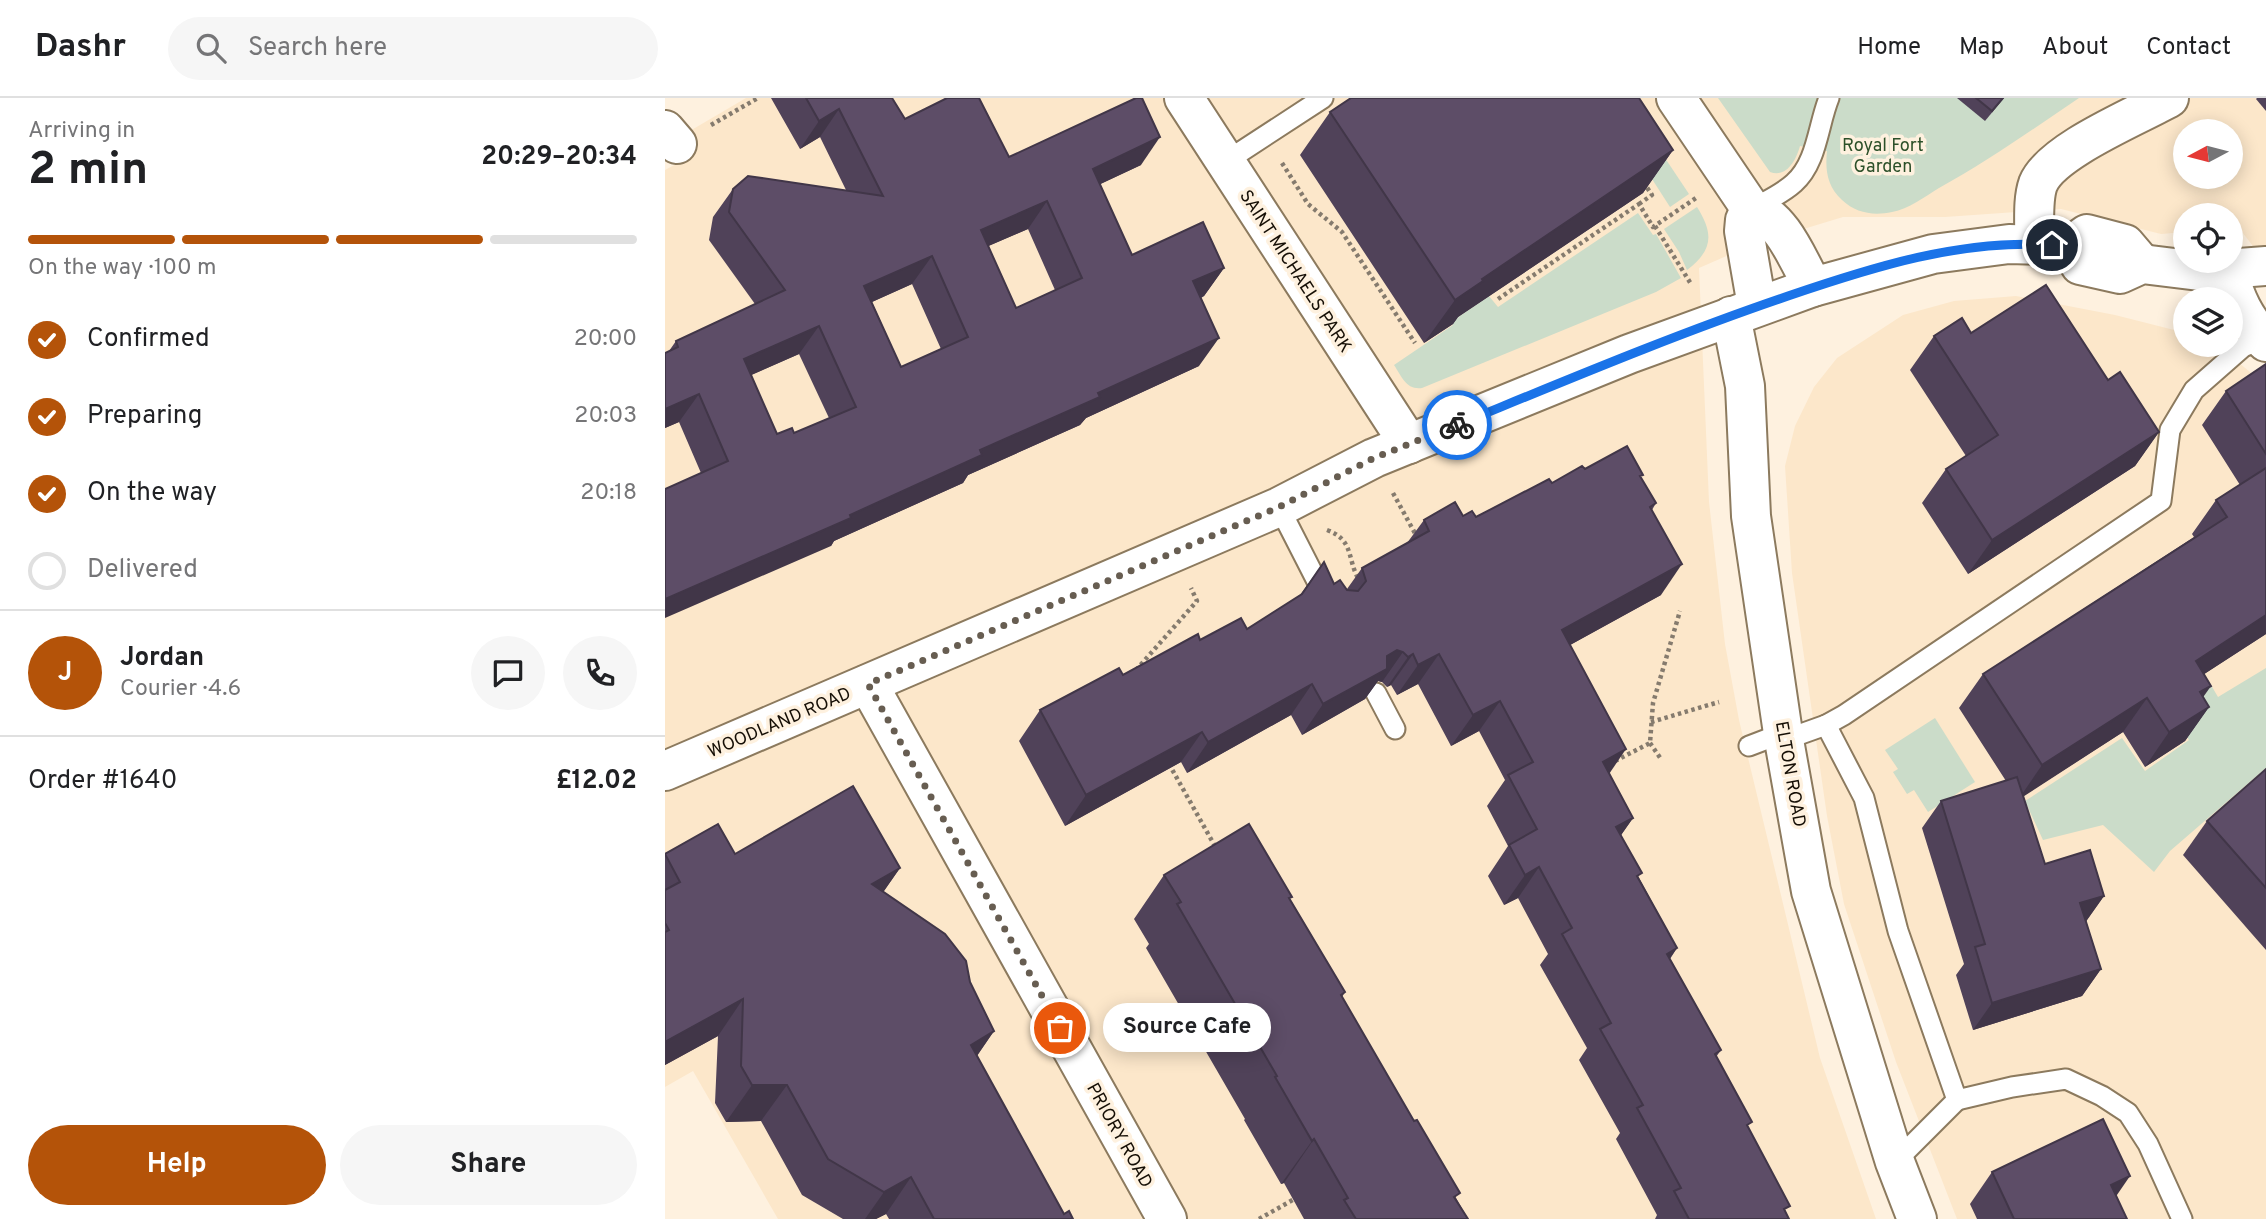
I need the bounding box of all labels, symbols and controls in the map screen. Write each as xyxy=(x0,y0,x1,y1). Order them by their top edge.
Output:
search box xyxy=(168,17,658,80)
text: Dashr xyxy=(35,27,126,69)
icon: search xyxy=(192,29,230,67)
text: Search here xyxy=(248,32,387,65)
text: Home xyxy=(1857,33,1921,63)
text: Map xyxy=(1959,33,2004,63)
text: About xyxy=(2042,33,2108,63)
text: Contact xyxy=(2146,33,2231,63)
text: Arriving in xyxy=(28,117,135,146)
north arrow xyxy=(2173,119,2243,189)
map controls xyxy=(2173,119,2243,357)
park label: Royal Fort Garden xyxy=(1842,135,1924,179)
text: 20:29–20:34 xyxy=(481,141,637,174)
text: 2 min xyxy=(28,142,148,201)
street label: SAINT MICHAELS PARK xyxy=(1233,186,1356,358)
button: locate xyxy=(2173,203,2243,273)
pin xyxy=(2022,215,2082,275)
icon: home xyxy=(2033,226,2071,264)
text: On the way · 100 m xyxy=(28,254,217,283)
button: layers xyxy=(2173,287,2243,357)
icon: check xyxy=(28,321,66,359)
text: Confirmed xyxy=(87,323,210,356)
text: 20:00 xyxy=(574,325,637,354)
courier xyxy=(1422,390,1492,460)
icon: check xyxy=(28,398,66,436)
text: Preparing xyxy=(87,400,202,433)
text: 20:03 xyxy=(574,402,637,431)
icon: bike xyxy=(1438,406,1476,444)
icon: check xyxy=(28,475,66,513)
text: On the way xyxy=(87,477,217,510)
text: 20:18 xyxy=(580,479,637,508)
text: Delivered xyxy=(87,554,198,587)
button: chat xyxy=(471,636,545,710)
button: phone xyxy=(563,636,637,710)
text: Jordan xyxy=(120,642,204,675)
text: J xyxy=(58,657,72,690)
text: Courier · 4.6 xyxy=(120,675,241,704)
street label: WOODLAND ROAD xyxy=(704,683,855,764)
street label: ELTON ROAD xyxy=(1769,719,1810,829)
text: Order #1640 xyxy=(28,765,177,798)
text: £12.02 xyxy=(556,765,637,798)
pin xyxy=(1030,998,1090,1058)
callout: Source Cafe xyxy=(1102,1004,1270,1052)
icon: bag xyxy=(1041,1009,1079,1047)
text: Source Cafe xyxy=(1123,1013,1251,1042)
street label: PRIORY ROAD xyxy=(1080,1079,1157,1192)
button: Help xyxy=(28,1125,326,1205)
button: Share xyxy=(340,1125,637,1205)

